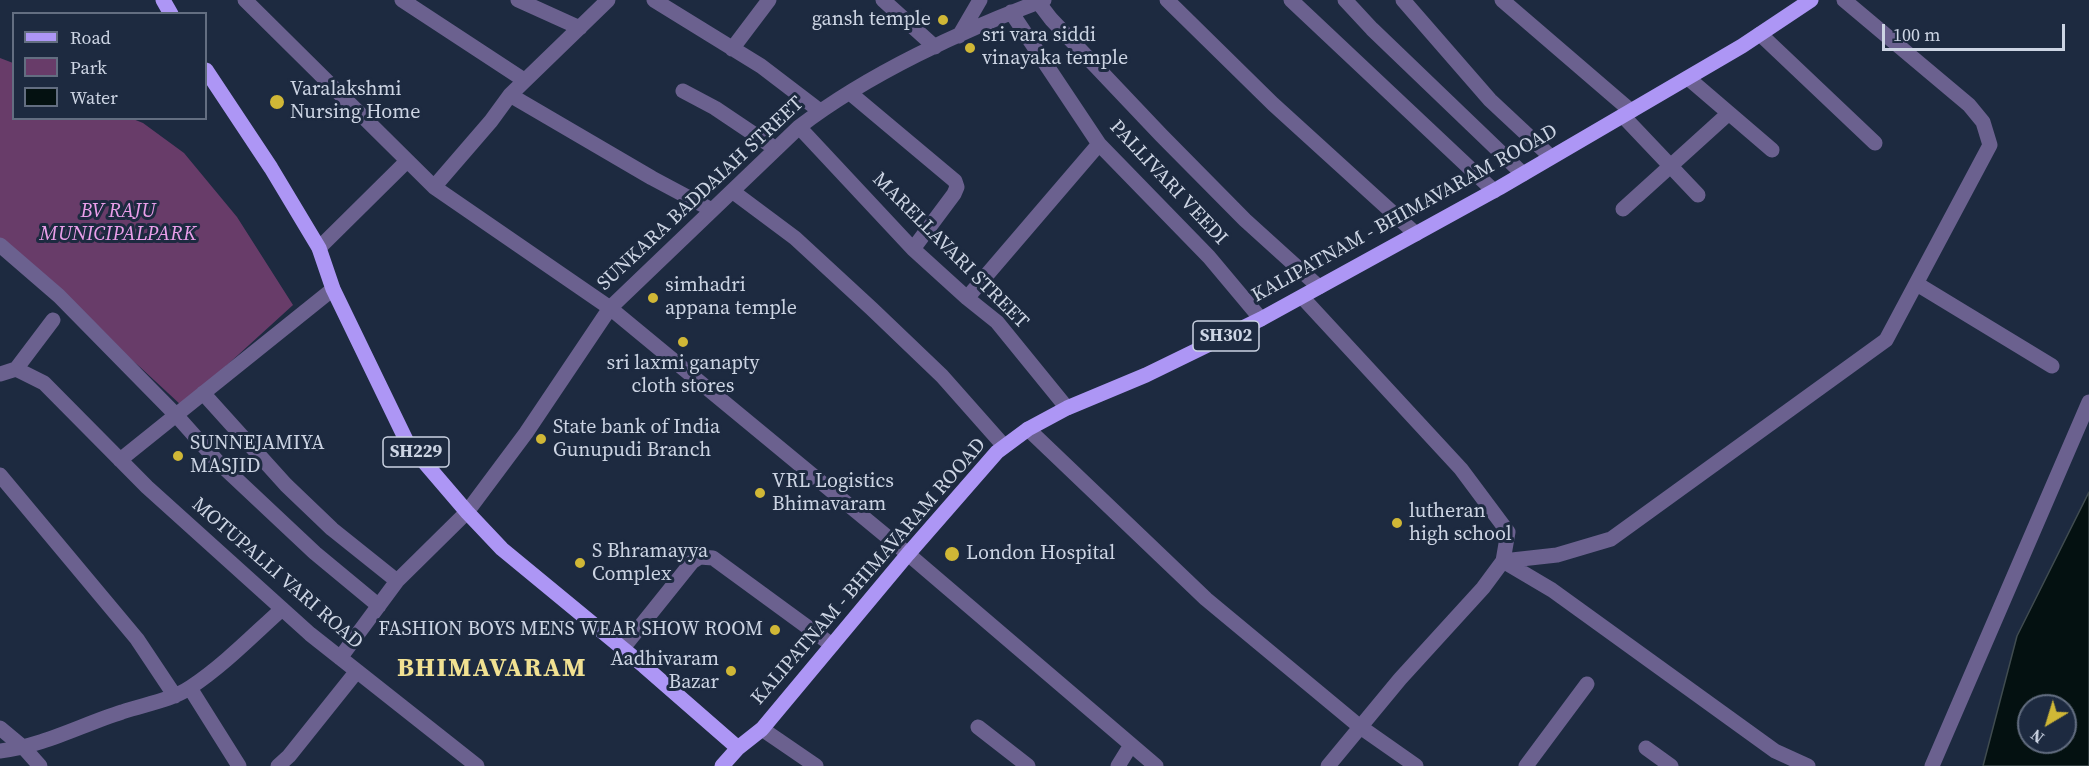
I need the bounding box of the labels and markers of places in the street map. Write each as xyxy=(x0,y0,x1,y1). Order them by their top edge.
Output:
place label: gansh temple xyxy=(812,8,931,32)
marker: gansh temple xyxy=(936,13,950,27)
place label: sri vara siddi vinayaka temple xyxy=(982,24,1128,71)
marker: sri vara siddi vinayaka temple xyxy=(963,41,977,55)
place label: Varalakshmi Nursing Home xyxy=(290,78,421,125)
marker: Varalakshmi Nursing Home xyxy=(268,93,286,111)
place label: simhadri appana temple xyxy=(665,274,797,321)
marker: simhadri appana temple xyxy=(646,291,660,305)
marker: sri laxmi ganapty cloth stores xyxy=(676,335,690,349)
place label: sri laxmi ganapty cloth stores xyxy=(607,352,759,399)
place label: State bank of India Gunupudi Branch xyxy=(553,416,720,463)
place label: SUNNEJAMIYA MASJID xyxy=(190,432,325,479)
marker: State bank of India Gunupudi Branch xyxy=(534,432,548,446)
marker: SUNNEJAMIYA MASJID xyxy=(171,449,185,463)
place label: VRL Logistics Bhimavaram xyxy=(772,470,894,517)
marker: VRL Logistics Bhimavaram xyxy=(753,486,767,500)
place label: lutheran high school xyxy=(1409,500,1512,547)
marker: lutheran high school xyxy=(1390,516,1404,530)
place label: S Bhramayya Complex xyxy=(592,540,708,587)
place label: London Hospital xyxy=(966,542,1115,566)
marker: London Hospital xyxy=(943,545,961,563)
marker: S Bhramayya Complex xyxy=(573,556,587,570)
place label: FASHION BOYS MENS WEAR SHOW ROOM xyxy=(378,618,763,642)
marker: FASHION BOYS MENS WEAR SHOW ROOM xyxy=(768,623,782,637)
place label: Aadhivaram Bazar xyxy=(610,648,719,695)
marker: Aadhivaram Bazar xyxy=(724,664,738,678)

